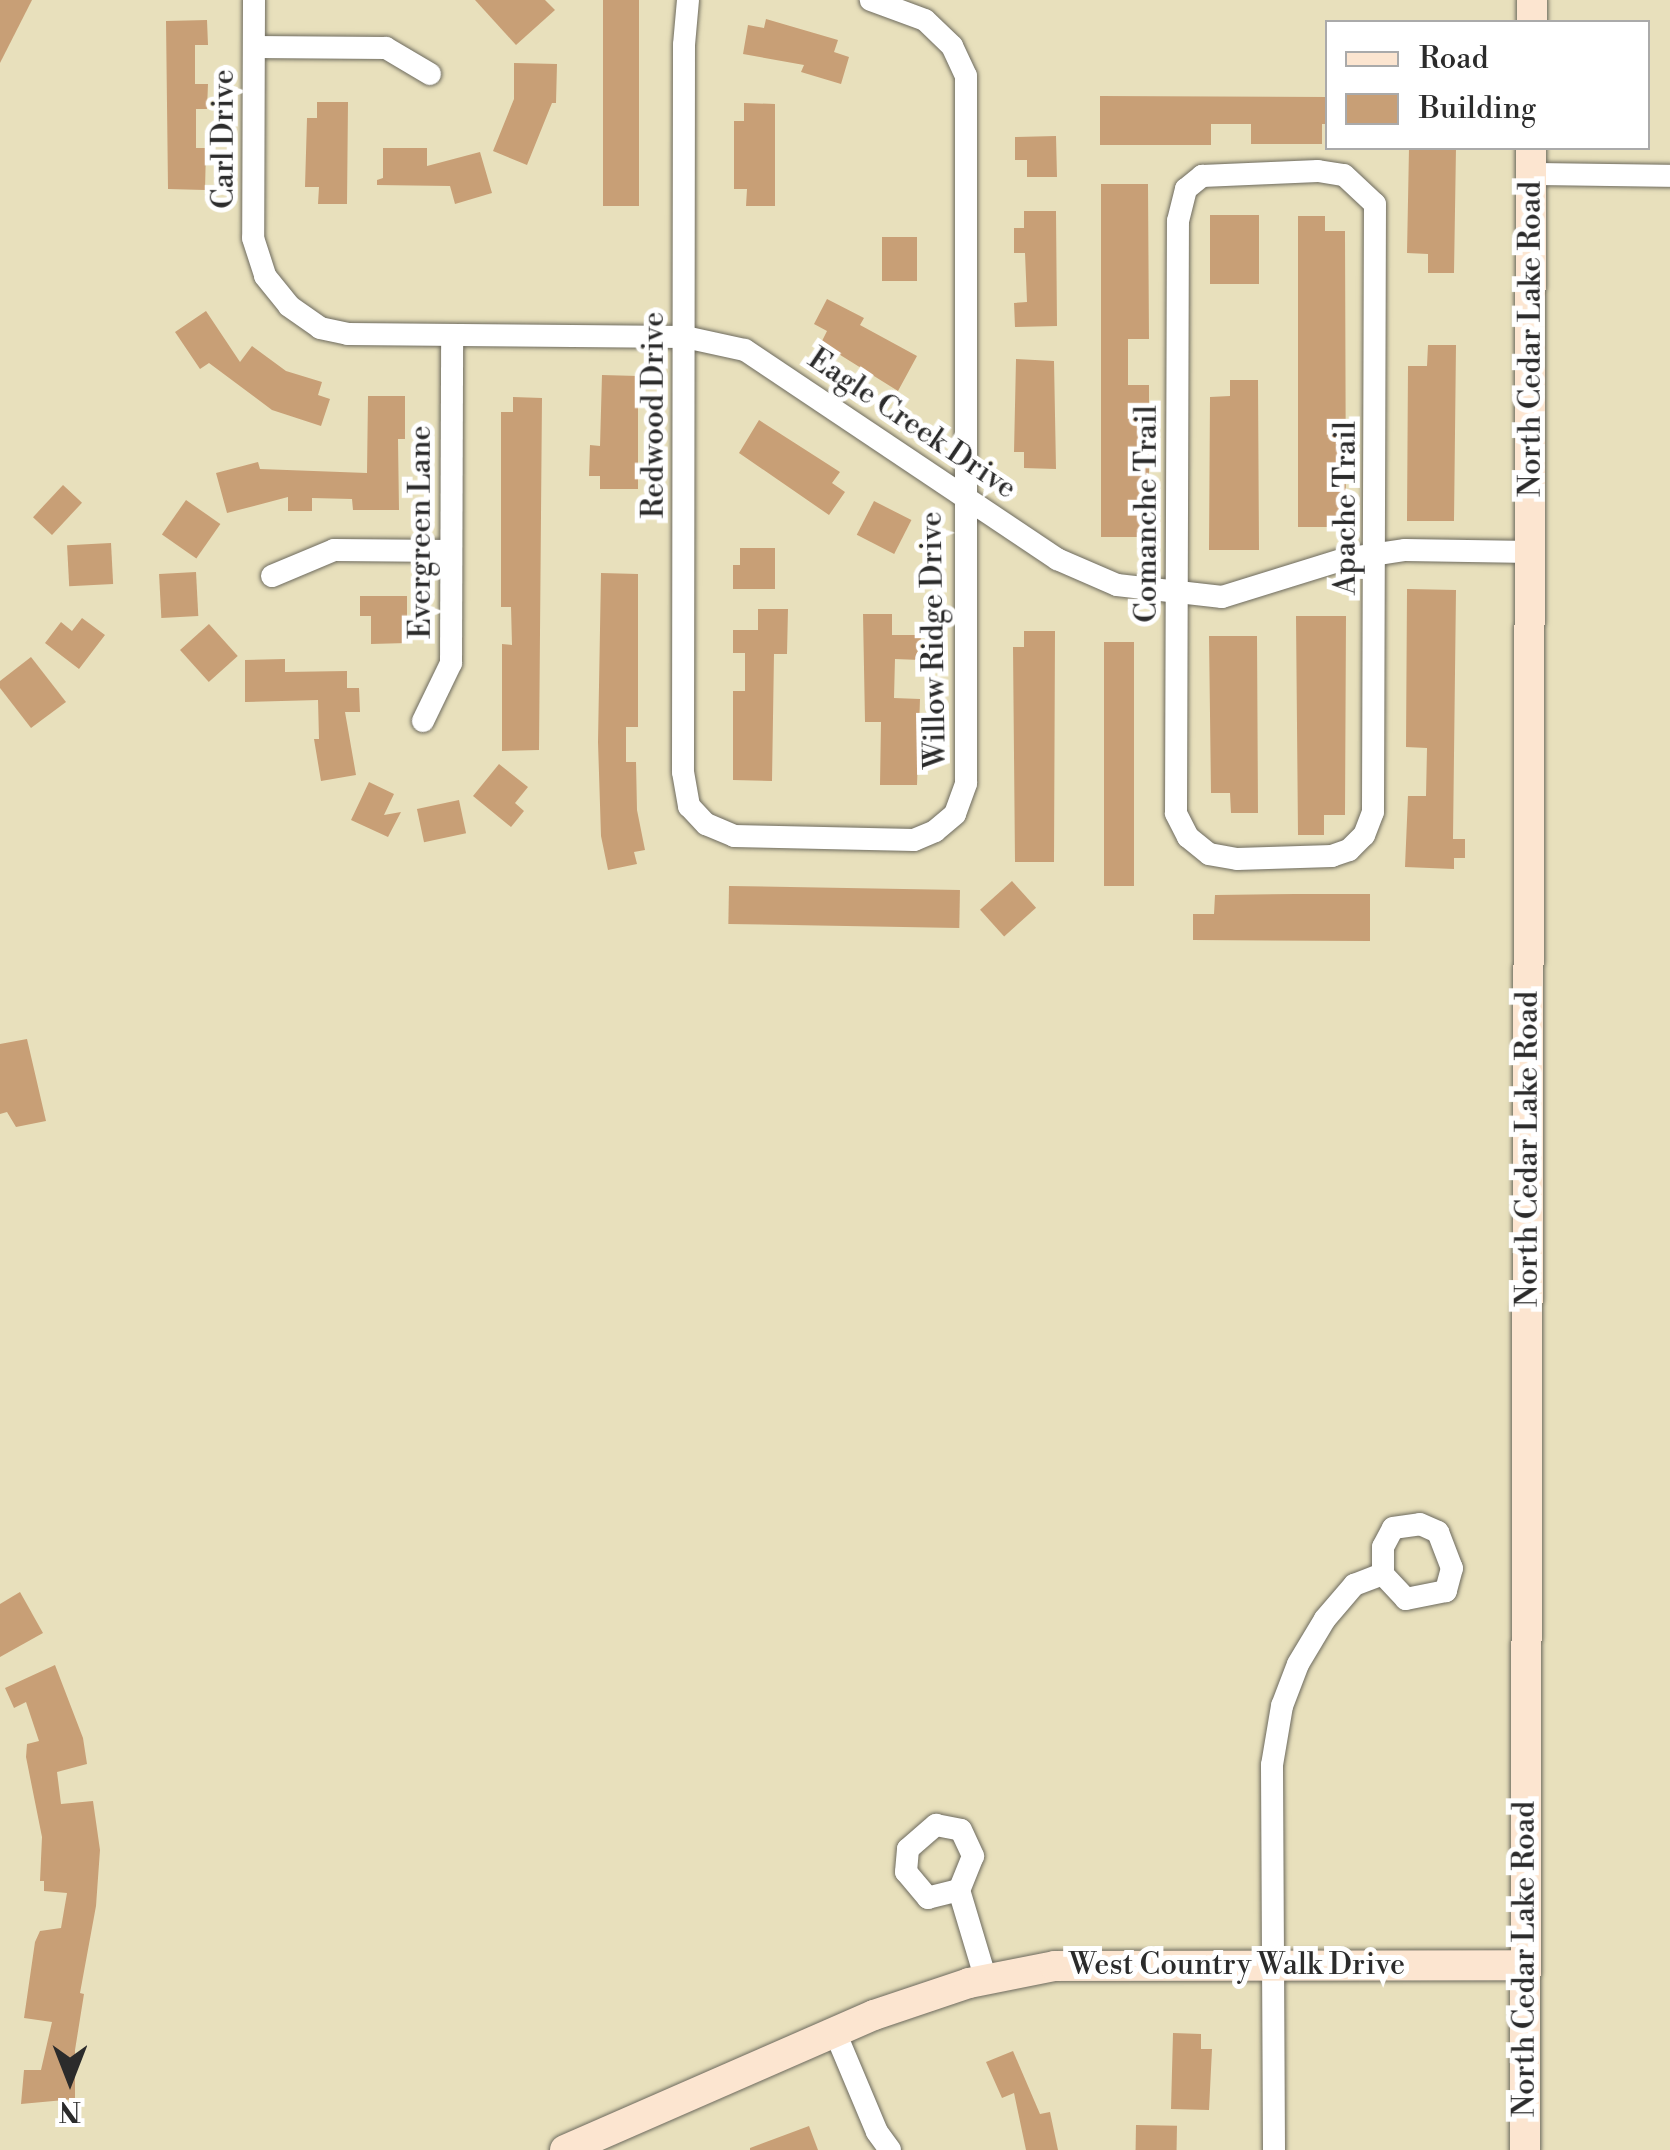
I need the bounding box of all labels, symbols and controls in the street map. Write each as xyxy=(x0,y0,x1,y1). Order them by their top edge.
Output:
legend xyxy=(1325,20,1650,150)
text: Road xyxy=(1419,40,1489,78)
street label: Carl Drive xyxy=(206,69,242,209)
text: Building xyxy=(1419,90,1536,128)
street label: North Cedar Lake Road xyxy=(1513,181,1549,497)
street label: Redwood Drive xyxy=(636,312,672,518)
street label: Eagle Creek Drive xyxy=(801,341,1023,507)
street label: Comanche Trail xyxy=(1129,405,1165,623)
street label: Apache Trail xyxy=(1328,421,1364,595)
street label: Evergreen Lane xyxy=(403,425,439,639)
street label: Willow Ridge Drive xyxy=(914,511,954,769)
street label: North Cedar Lake Road xyxy=(1510,991,1546,1307)
street label: North Cedar Lake Road xyxy=(1507,1801,1543,2117)
street label: West Country Walk Drive xyxy=(1069,1947,1405,1983)
north arrow xyxy=(20,2030,120,2130)
text: N xyxy=(59,2093,81,2128)

